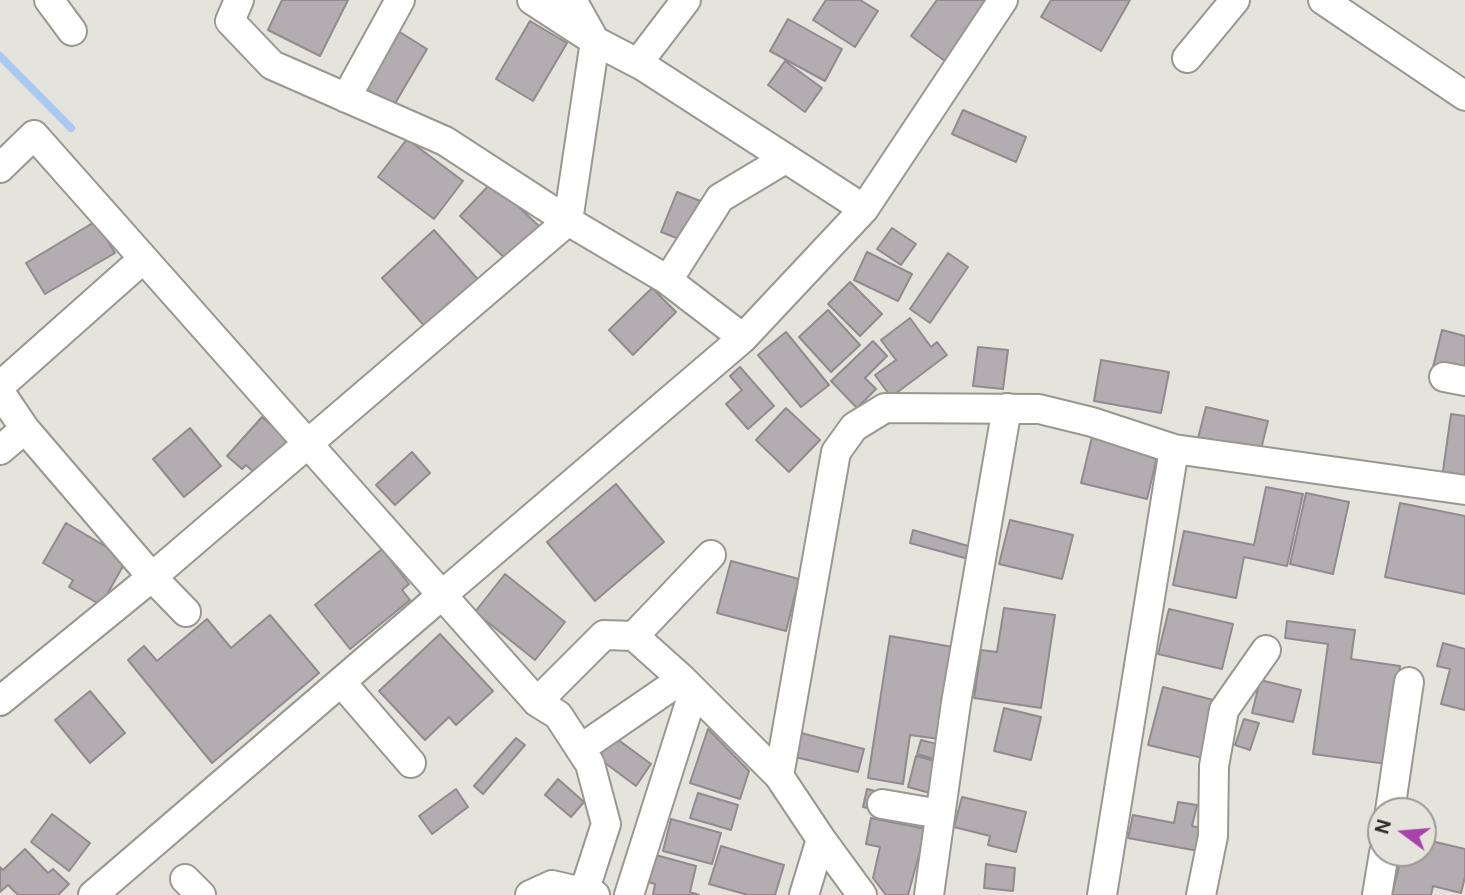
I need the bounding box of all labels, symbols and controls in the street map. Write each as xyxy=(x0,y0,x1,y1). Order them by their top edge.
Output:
north arrow xyxy=(1367,797,1437,867)
text: N xyxy=(1369,817,1397,837)

